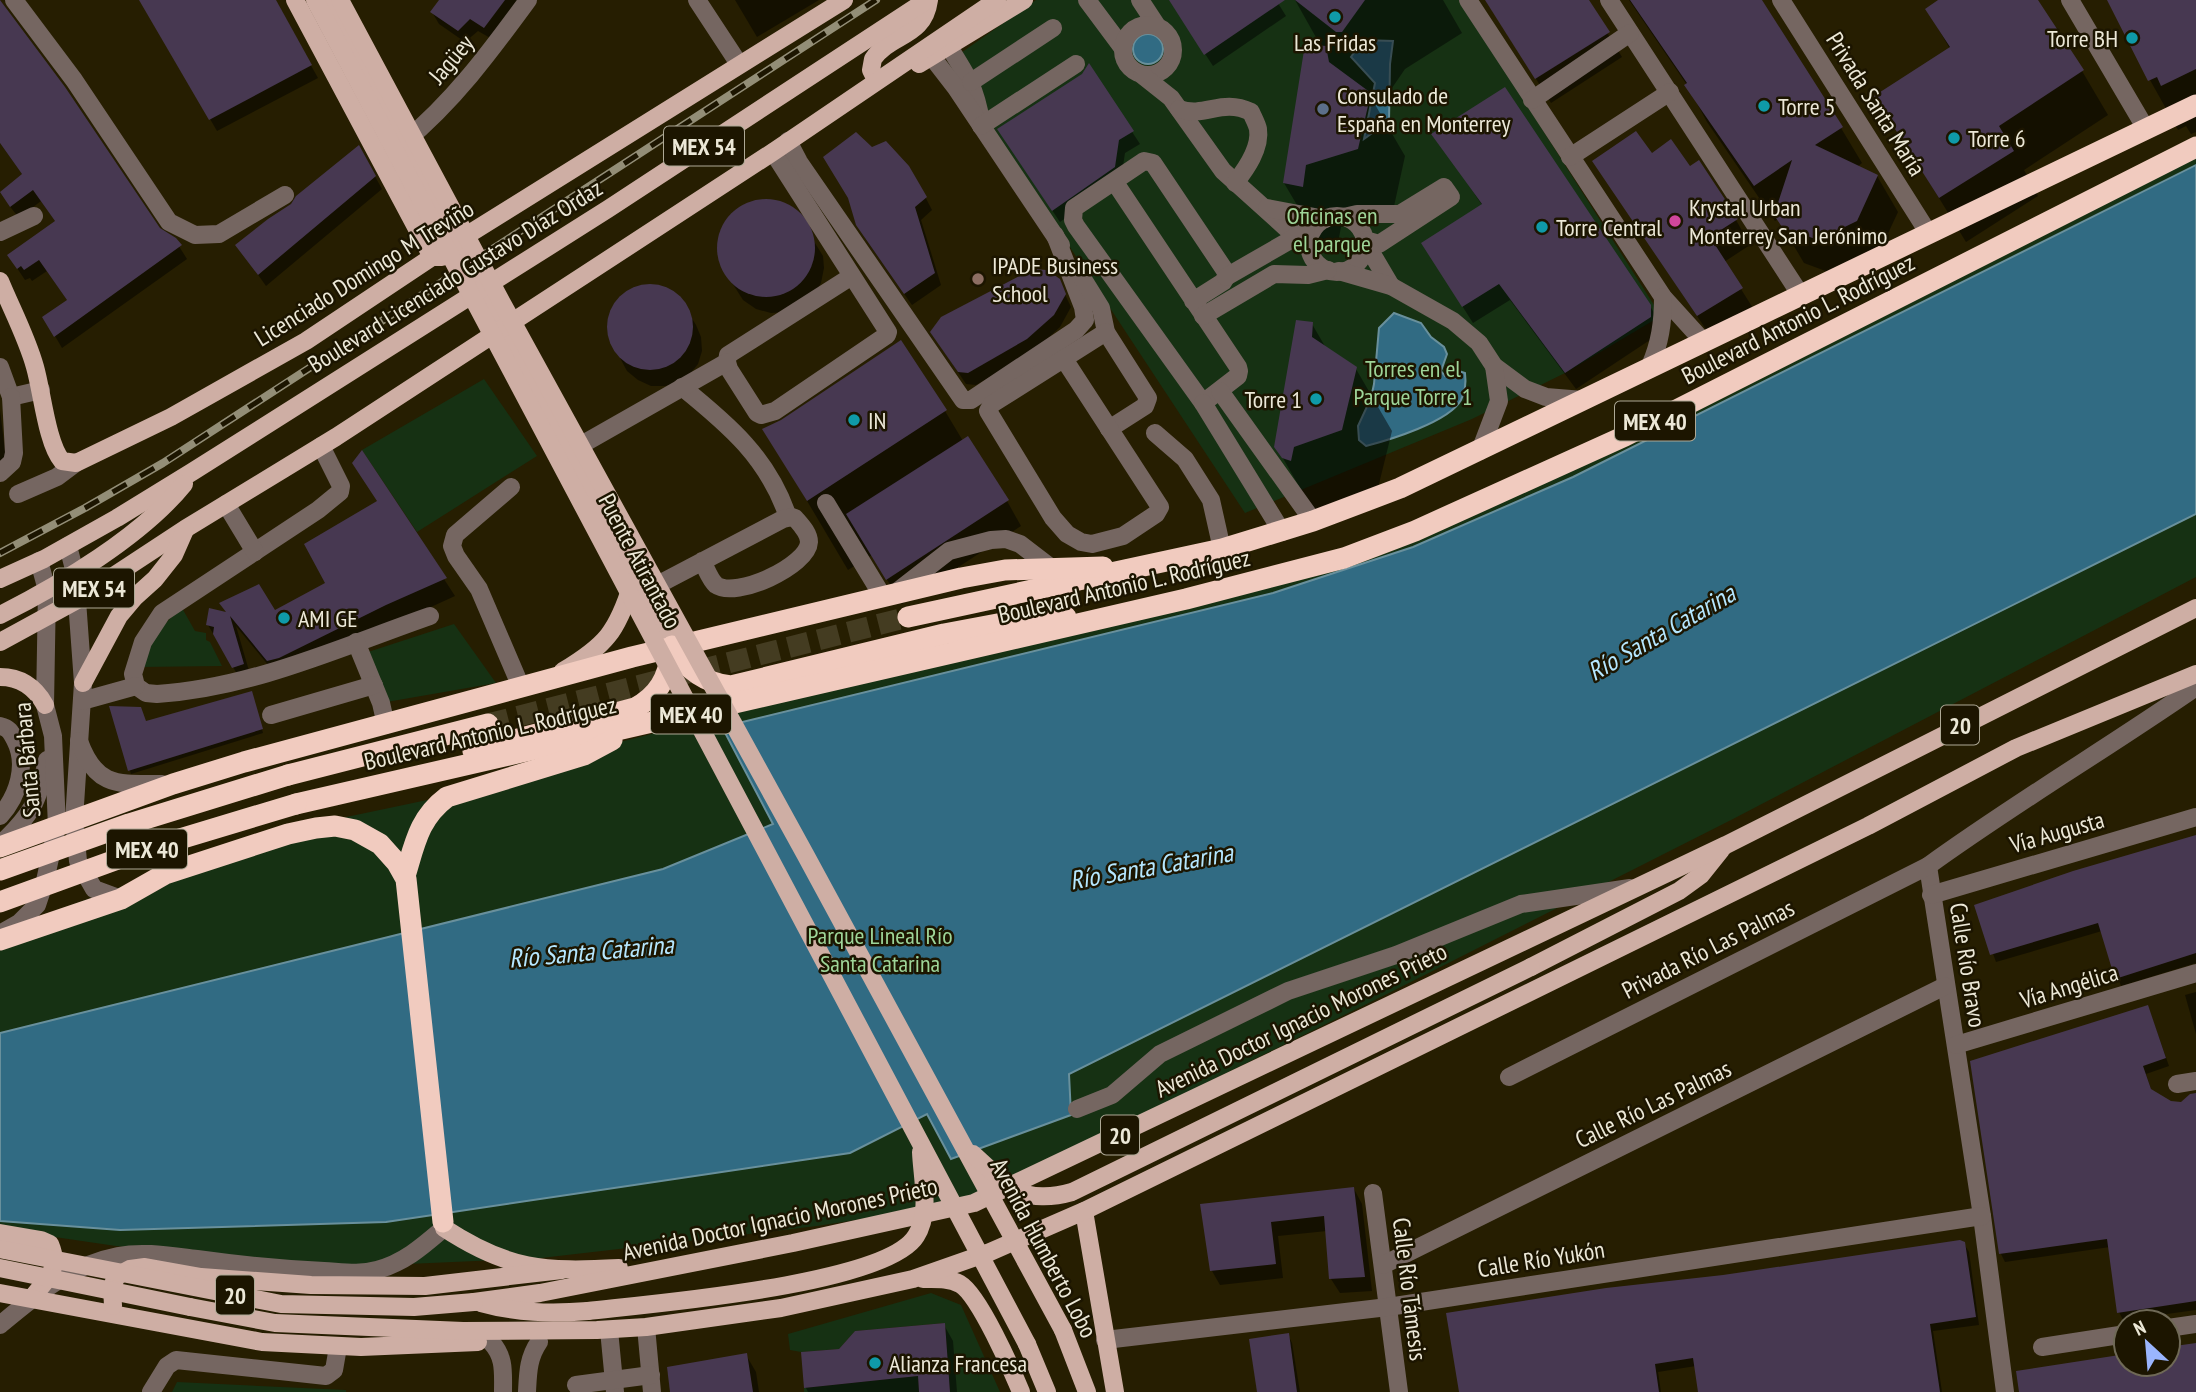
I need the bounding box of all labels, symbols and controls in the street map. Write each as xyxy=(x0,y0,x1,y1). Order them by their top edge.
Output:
marker: Las Fridas xyxy=(1327,9,1343,25)
place label: Torre BH xyxy=(2047,23,2118,54)
street label: Privada Santa María xyxy=(1819,26,1933,182)
place label: Las Fridas xyxy=(1294,27,1376,58)
street label: Jagüey xyxy=(421,28,480,91)
marker: Torre BH xyxy=(2124,30,2140,46)
place label: Consulado de España en Monterrey xyxy=(1337,80,1510,139)
place label: Torre 5 xyxy=(1778,91,1836,122)
marker: Torre 5 xyxy=(1756,98,1772,114)
marker: Consulado de España en Monterrey xyxy=(1315,101,1331,117)
place label: Torre 6 xyxy=(1968,123,2026,154)
road number: MEX 54 xyxy=(664,127,744,166)
marker: Torre 6 xyxy=(1946,130,1962,146)
street label: Boulevard Licenciado Gustavo Díaz Ordaz xyxy=(302,172,608,380)
place label: Krystal Urban Monterrey San Jerónimo xyxy=(1689,192,1887,251)
street label: Licenciado Domingo M Treviño xyxy=(248,193,480,353)
park label: Oficinas en el parque xyxy=(1286,200,1378,259)
place label: Torre Central xyxy=(1556,212,1662,243)
marker: Krystal Urban Monterrey San Jerónimo xyxy=(1667,213,1683,229)
marker: Torre Central xyxy=(1534,219,1550,235)
street label: Boulevard Antonio L. Rodríguez xyxy=(1676,247,1920,391)
place label: IPADE Business School xyxy=(992,250,1118,309)
marker: IPADE Business School xyxy=(970,271,986,287)
park label: Torres en el Parque Torre 1 xyxy=(1353,353,1473,412)
place label: Torre 1 xyxy=(1244,384,1302,415)
marker: Torre 1 xyxy=(1308,391,1324,407)
road number: MEX 40 xyxy=(1615,402,1695,440)
place label: IN xyxy=(868,405,887,436)
marker: IN xyxy=(846,412,862,428)
street label: Puente Atirantado xyxy=(592,488,688,634)
street label: Boulevard Antonio L. Rodríguez xyxy=(995,542,1253,630)
road number: MEX 54 xyxy=(54,568,134,608)
water label: Río Santa Catarina xyxy=(1581,576,1742,688)
place label: AMI GE xyxy=(298,603,357,634)
marker: AMI GE xyxy=(276,610,292,626)
street label: Boulevard Antonio L. Rodríguez xyxy=(361,689,619,777)
road number: MEX 40 xyxy=(651,694,731,734)
street label: Santa Bárbara xyxy=(7,701,47,819)
road number: 20 xyxy=(1941,706,1979,744)
street label: Vía Augusta xyxy=(2005,804,2108,860)
road number: MEX 40 xyxy=(107,830,187,869)
water label: Río Santa Catarina xyxy=(1067,835,1237,897)
street label: Privada Río Las Palmas xyxy=(1617,892,1799,1006)
street label: Calle Río Bravo xyxy=(1943,900,1993,1030)
park label: Parque Lineal Río Santa Catarina xyxy=(807,920,953,979)
water label: Río Santa Catarina xyxy=(507,927,676,975)
street label: Avenida Doctor Ignacio Morones Prieto xyxy=(1150,936,1452,1104)
street label: Vía Angélica xyxy=(2015,956,2122,1016)
street label: Calle Río Las Palmas xyxy=(1570,1053,1736,1155)
road number: 20 xyxy=(1101,1116,1139,1154)
street label: Avenida Humberto Lobo xyxy=(984,1153,1104,1343)
street label: Avenida Doctor Ignacio Morones Prieto xyxy=(620,1170,940,1268)
street label: Calle Río Támesis xyxy=(1386,1216,1434,1362)
street label: Calle Río Yukón xyxy=(1475,1234,1607,1284)
road number: 20 xyxy=(216,1276,254,1314)
north arrow xyxy=(2112,1308,2182,1378)
text: N xyxy=(2130,1315,2149,1341)
place label: Alianza Francesa xyxy=(889,1348,1027,1379)
marker: Alianza Francesa xyxy=(867,1355,883,1371)

